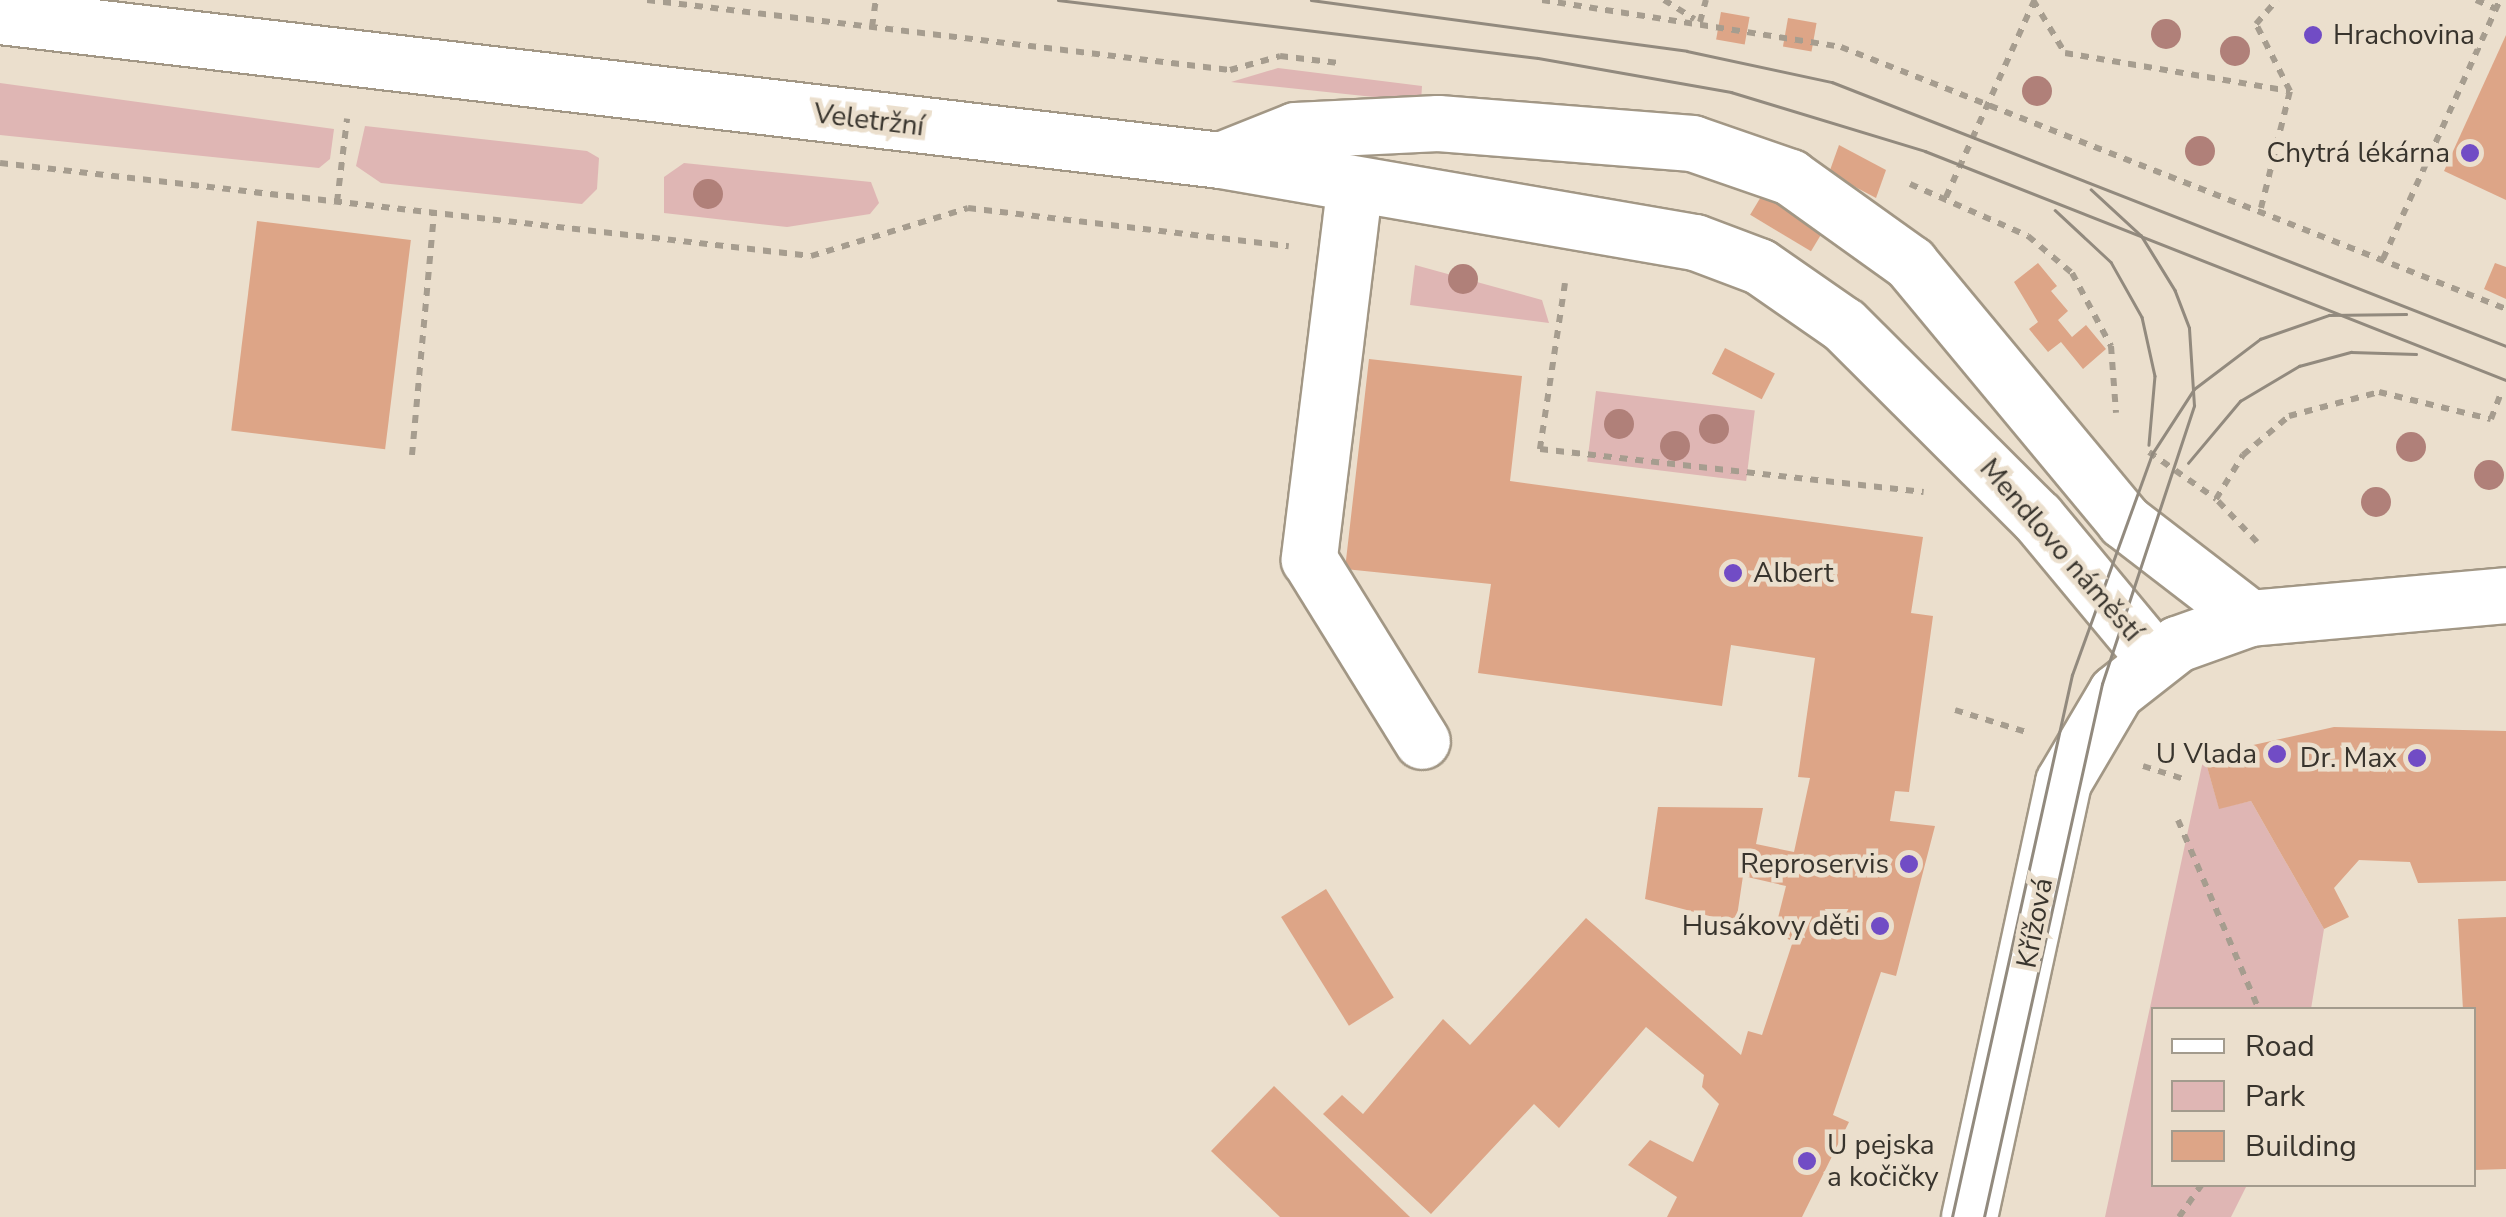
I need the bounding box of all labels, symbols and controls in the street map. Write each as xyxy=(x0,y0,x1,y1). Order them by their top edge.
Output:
place label: Hrachovina xyxy=(2333,18,2475,52)
marker: Hrachovina xyxy=(2302,24,2324,46)
street label: Veletržní xyxy=(812,97,926,143)
place label: Chytrá lékárna xyxy=(2266,136,2450,170)
marker: Chytrá lékárna xyxy=(2459,142,2481,164)
street label: Mendlovo náměstí xyxy=(1973,452,2149,648)
place label: Albert xyxy=(1753,556,1833,590)
marker: Albert xyxy=(1722,562,1744,584)
place label: U Vlada xyxy=(2156,737,2257,771)
place label: Dr. Max xyxy=(2300,741,2397,775)
marker: U Vlada xyxy=(2266,743,2288,765)
marker: Dr. Max xyxy=(2406,747,2428,769)
place label: Reproservis xyxy=(1740,847,1889,881)
marker: Reproservis xyxy=(1898,853,1920,875)
street label: Křížová xyxy=(2010,875,2060,971)
place label: Husákovy děti xyxy=(1682,909,1860,943)
marker: Husákovy děti xyxy=(1869,915,1891,937)
legend xyxy=(2151,1007,2476,1187)
text: Road xyxy=(2245,1026,2315,1067)
text: Park xyxy=(2245,1076,2305,1117)
text: Building xyxy=(2245,1126,2357,1167)
place label: U pejska a kočičky xyxy=(1827,1128,1939,1194)
marker: U pejska a kočičky xyxy=(1796,1150,1818,1172)

